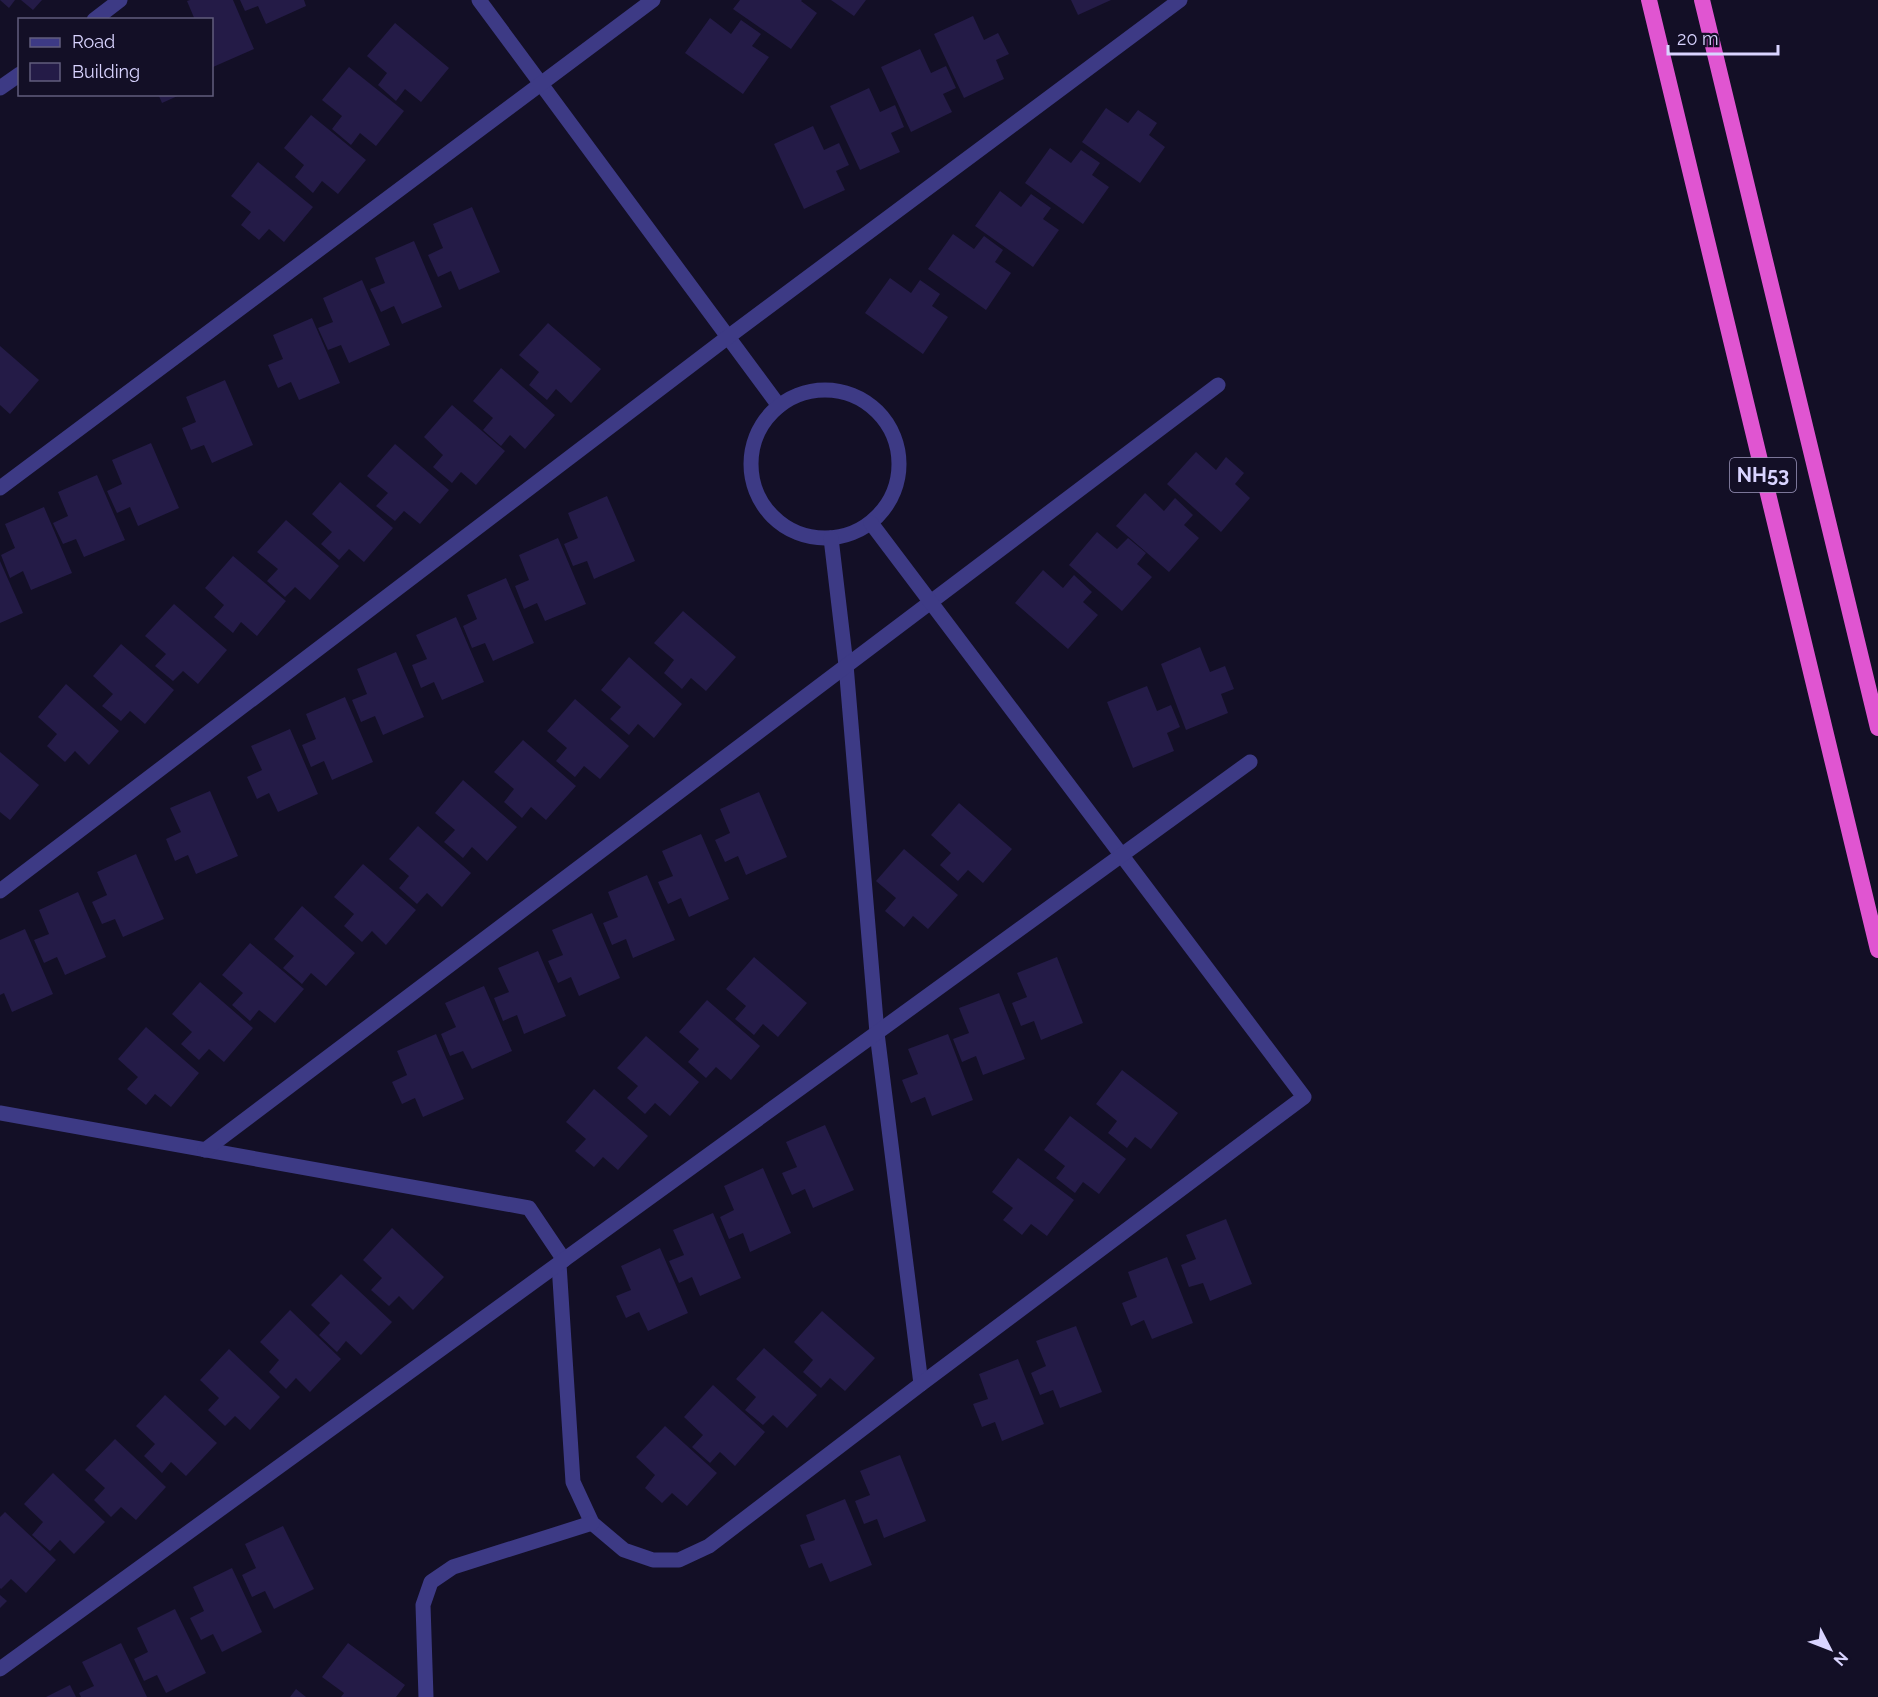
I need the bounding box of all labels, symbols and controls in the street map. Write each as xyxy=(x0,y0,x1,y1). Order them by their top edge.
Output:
legend xyxy=(18,18,213,96)
scale bar xyxy=(1668,18,1778,56)
text: 20 m xyxy=(1677,28,1719,49)
text: Road xyxy=(72,31,115,52)
text: Building xyxy=(72,61,140,82)
road number: NH53 xyxy=(1730,458,1796,492)
north arrow xyxy=(1800,1619,1860,1679)
text: N xyxy=(1830,1648,1852,1670)

